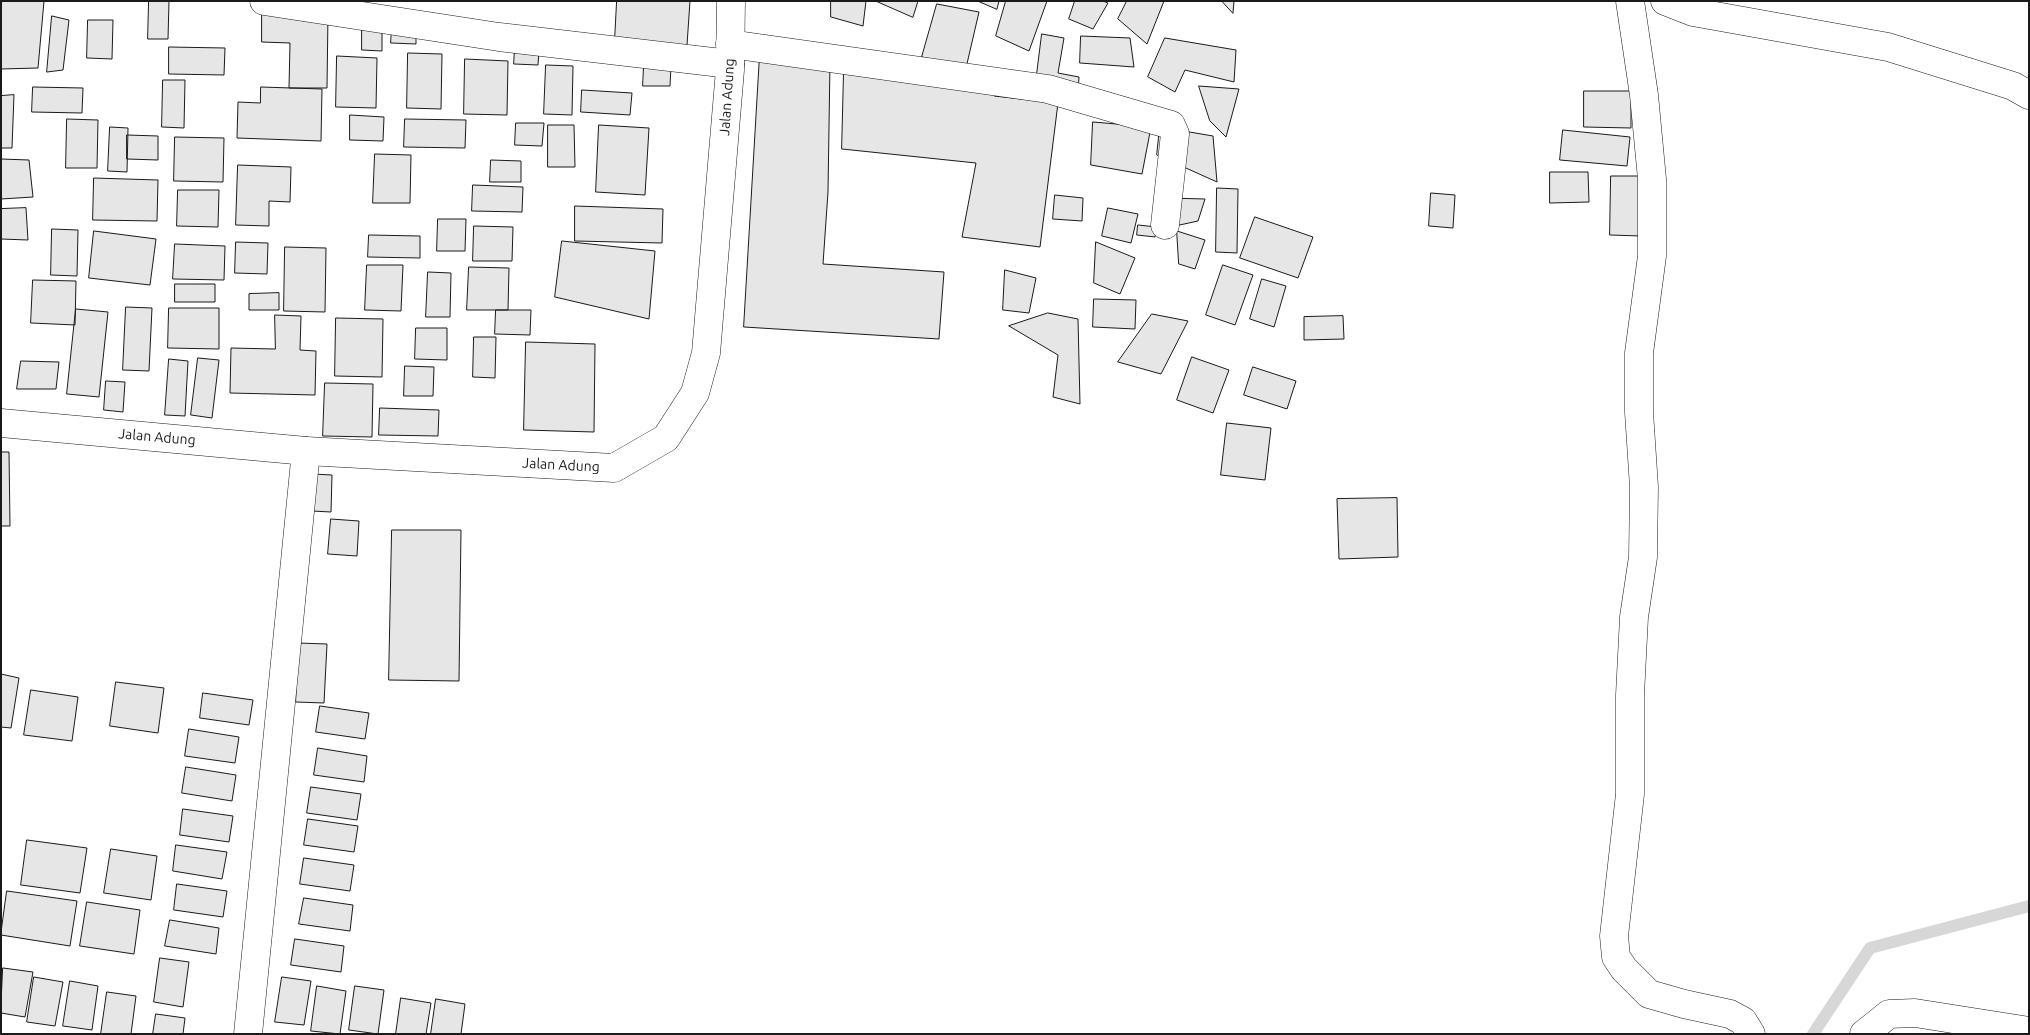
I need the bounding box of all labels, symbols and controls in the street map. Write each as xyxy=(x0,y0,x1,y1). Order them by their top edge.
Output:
street label: Jalan Adung xyxy=(716,58,738,136)
street label: Jalan Adung xyxy=(118,425,196,449)
street label: Jalan Adung xyxy=(522,455,600,475)

